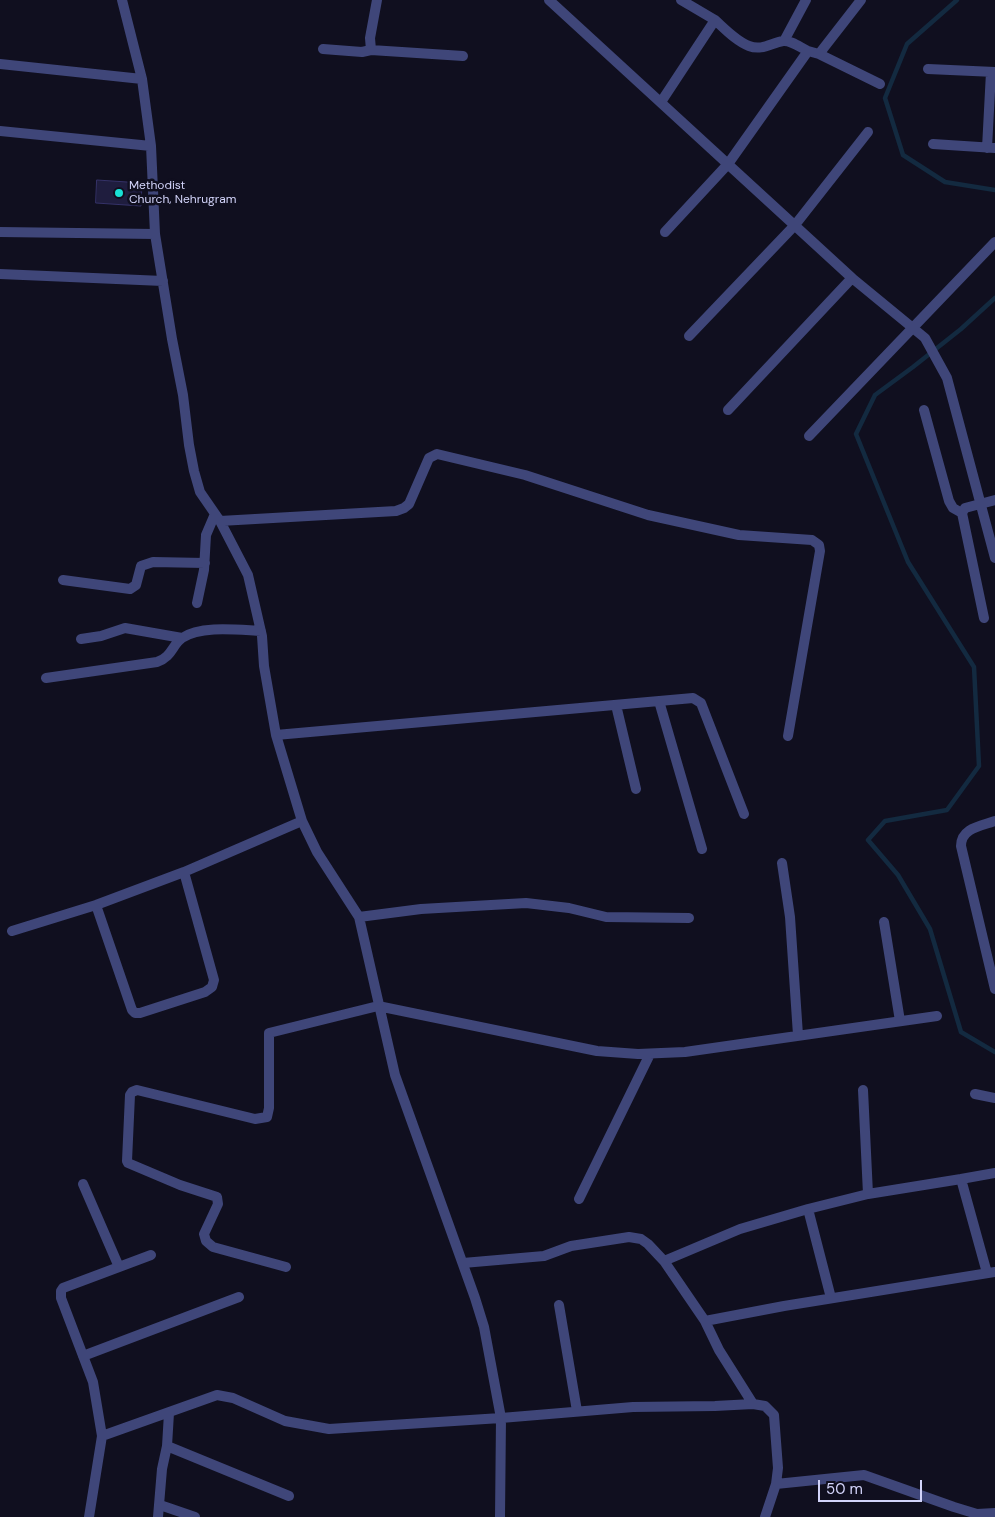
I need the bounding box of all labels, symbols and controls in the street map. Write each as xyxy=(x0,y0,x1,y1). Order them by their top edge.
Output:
place label: Methodist Church, Nehrugram xyxy=(129,179,236,207)
marker: Methodist Church, Nehrugram xyxy=(113,187,125,199)
scale bar xyxy=(820,1470,924,1502)
text: 50 m xyxy=(826,1479,863,1499)

